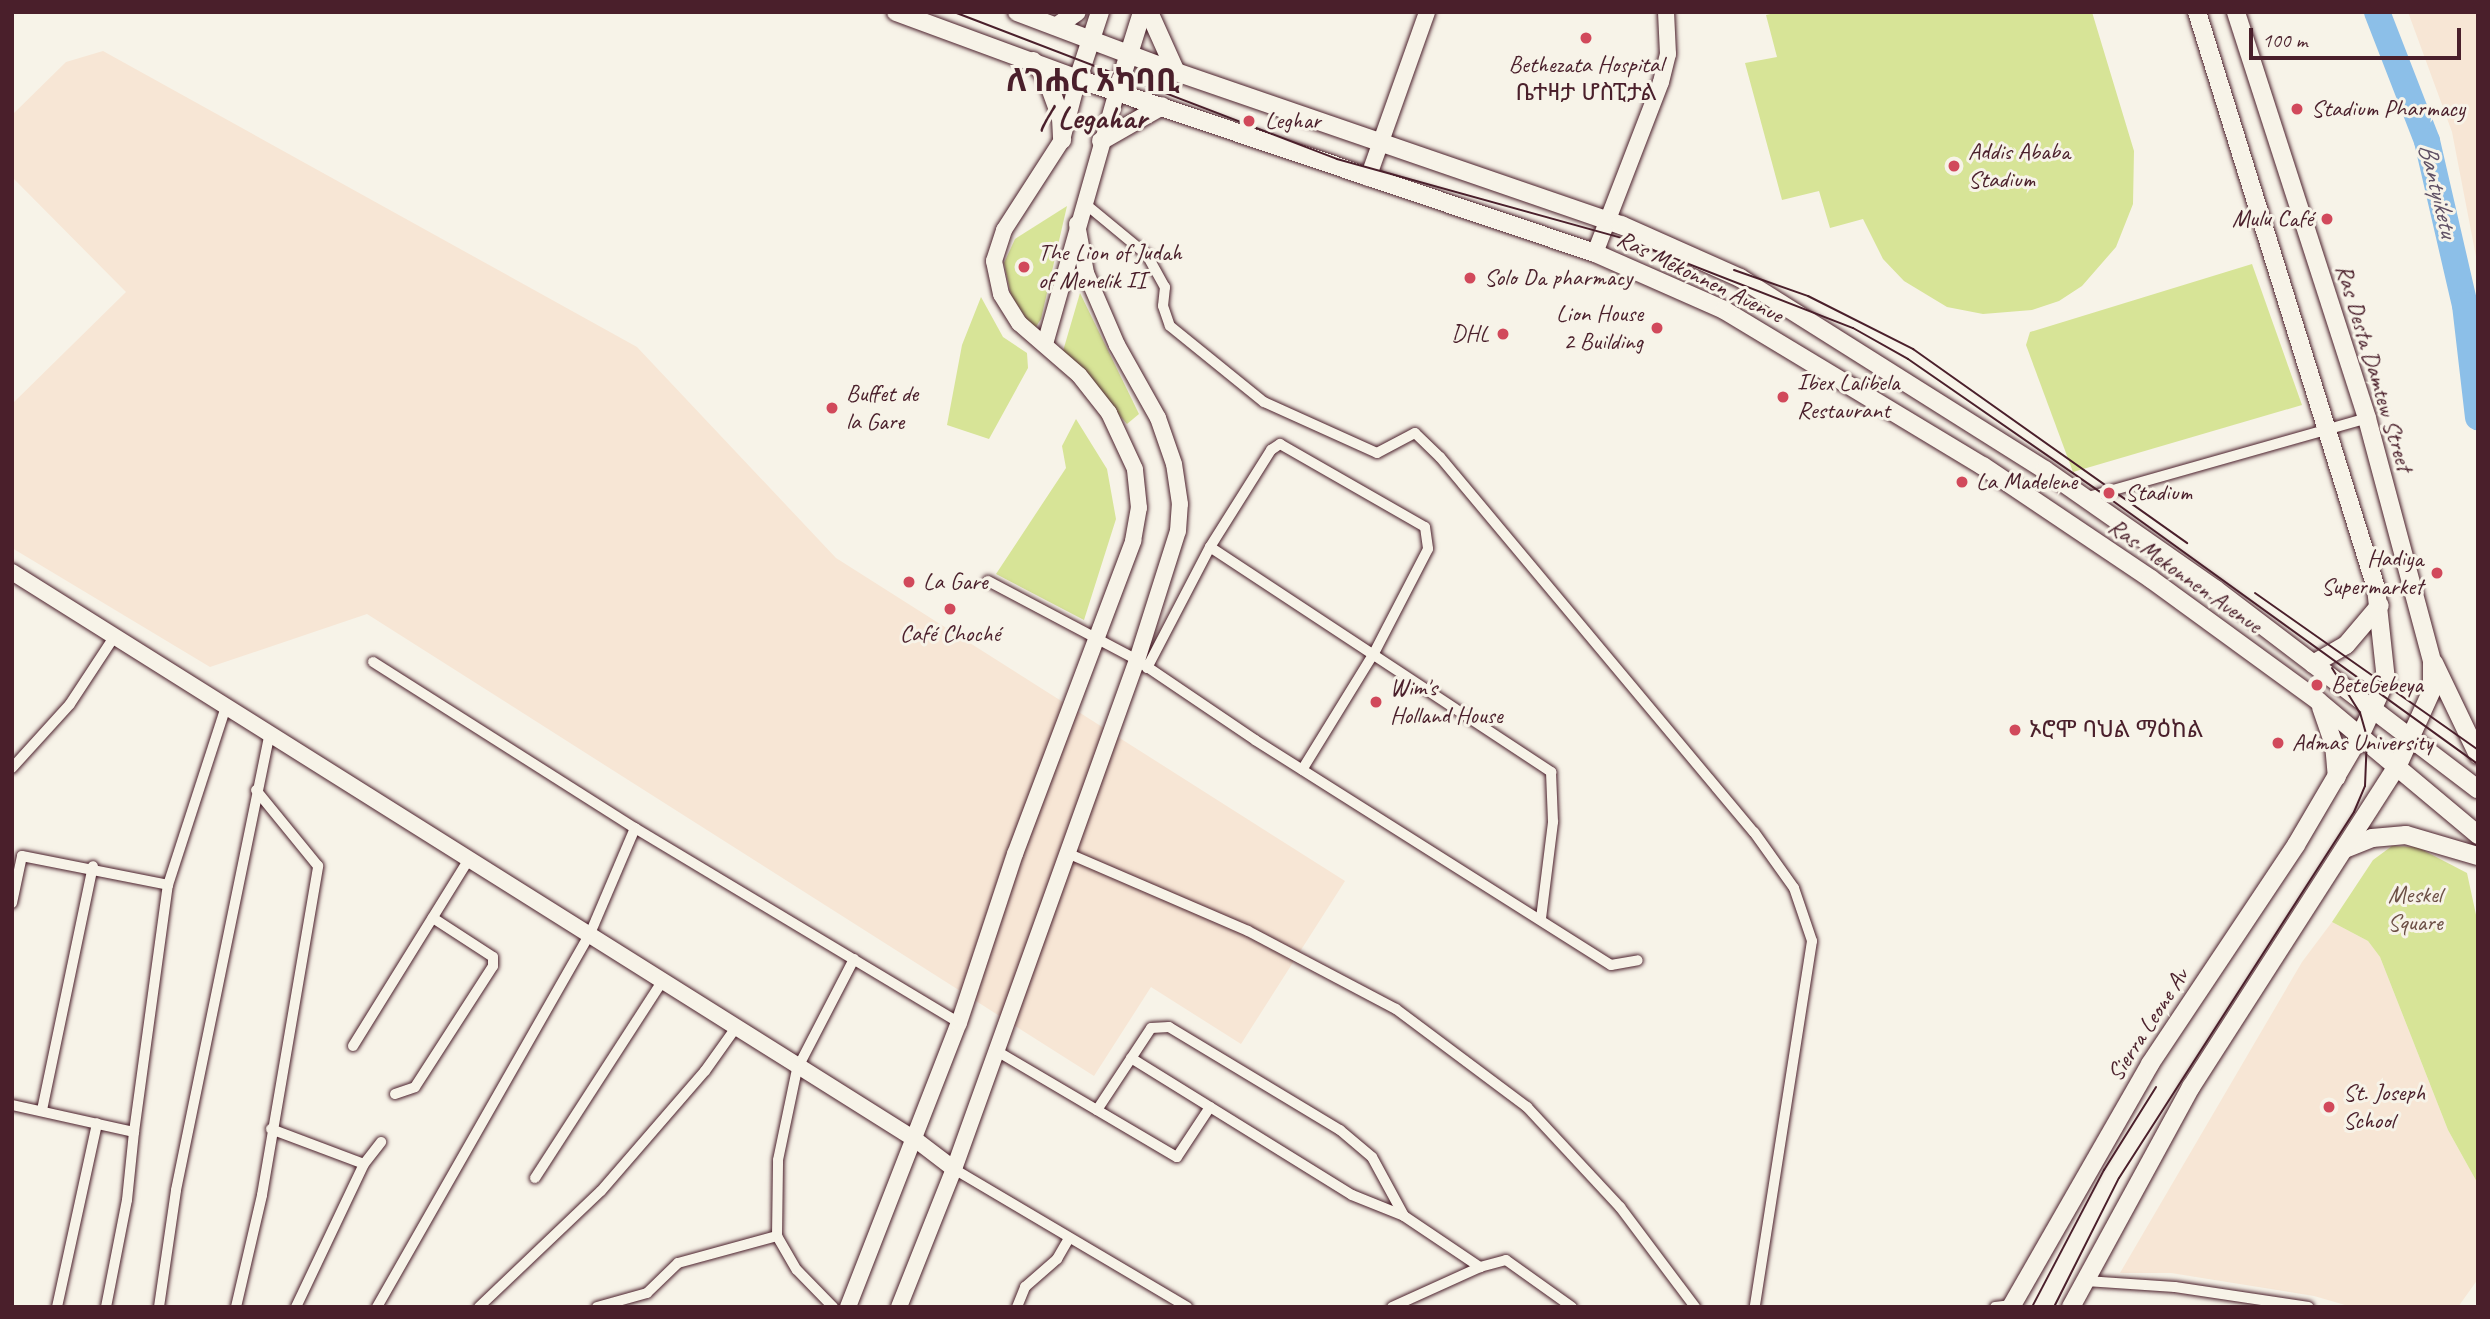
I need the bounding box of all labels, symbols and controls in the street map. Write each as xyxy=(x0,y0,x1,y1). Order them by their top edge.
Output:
scale bar xyxy=(2252,14,2464,58)
text: 100 m xyxy=(2262,27,2307,53)
marker: Bethezata Hospital ቤተዛታ ሆስፒታል xyxy=(1576,28,1596,48)
place label: Bethezata Hospital ቤተዛታ ሆስፒታል xyxy=(1509,51,1663,107)
district label: ለገሐር አካባቢ / Legahar xyxy=(1006,63,1180,138)
place label: Stadium Pharmacy xyxy=(2311,95,2465,123)
marker: Stadium Pharmacy xyxy=(2289,101,2305,117)
place label: Leghar xyxy=(1265,107,1321,135)
marker: Leghar xyxy=(1239,111,1259,131)
place label: Addis Ababa Stadium xyxy=(1968,138,2070,194)
water label: Bantyiketu xyxy=(2411,140,2465,240)
marker: Addis Ababa Stadium xyxy=(1946,158,1962,174)
place label: Mulu Café xyxy=(2231,205,2313,233)
marker: Mulu Café xyxy=(2319,211,2335,227)
street label: Ras Mekonnen Avenue xyxy=(1613,224,1787,330)
place label: The Lion of Judah of Menelik II xyxy=(1038,239,1181,295)
marker: The Lion of Judah of Menelik II xyxy=(1016,259,1032,275)
street label: Ras Desta Damtew Street xyxy=(2329,261,2419,475)
place label: Solo Da pharmacy xyxy=(1484,264,1631,292)
marker: Solo Da pharmacy xyxy=(1462,270,1478,286)
place label: Lion House 2 Building xyxy=(1556,300,1643,356)
place label: DHL xyxy=(1451,320,1489,348)
marker: Lion House 2 Building xyxy=(1649,320,1665,336)
marker: DHL xyxy=(1495,326,1511,342)
place label: Ibex Lalibela Restaurant xyxy=(1797,369,1901,425)
place label: Buffet de la Gare xyxy=(846,380,918,436)
marker: Ibex Lalibela Restaurant xyxy=(1775,389,1791,405)
marker: Buffet de la Gare xyxy=(824,400,840,416)
place label: La Madelene xyxy=(1976,468,2078,496)
marker: La Madelene xyxy=(1954,474,1970,490)
place label: Stadium xyxy=(2125,479,2192,507)
marker: Stadium xyxy=(2099,483,2119,503)
street label: Ras Mekonnen Avenue xyxy=(2103,512,2267,640)
place label: Hadiya Supermarket xyxy=(2321,545,2423,601)
marker: Hadiya Supermarket xyxy=(2429,565,2445,581)
place label: La Gare xyxy=(923,568,988,596)
marker: La Gare xyxy=(901,574,917,590)
marker: Café Choché xyxy=(942,601,958,617)
place label: Café Choché xyxy=(900,620,1000,648)
place label: BeteGebeya xyxy=(2331,671,2423,699)
place label: Wim's Holland House xyxy=(1390,674,1503,730)
marker: BeteGebeya xyxy=(2309,677,2325,693)
marker: Wim's Holland House xyxy=(1368,694,1384,710)
place label: ኦሮሞ ባህል ማዕከል xyxy=(2029,716,2203,744)
marker: ኦሮሞ ባህል ማዕከል xyxy=(2007,722,2023,738)
place label: Admas University xyxy=(2292,729,2433,757)
marker: Admas University xyxy=(2270,735,2286,751)
park label: Meskel Square xyxy=(2388,881,2442,937)
street label: Sierra Leone Av xyxy=(2101,963,2195,1087)
place label: St. Joseph School xyxy=(2343,1079,2425,1135)
marker: St. Joseph School xyxy=(2321,1099,2337,1115)

